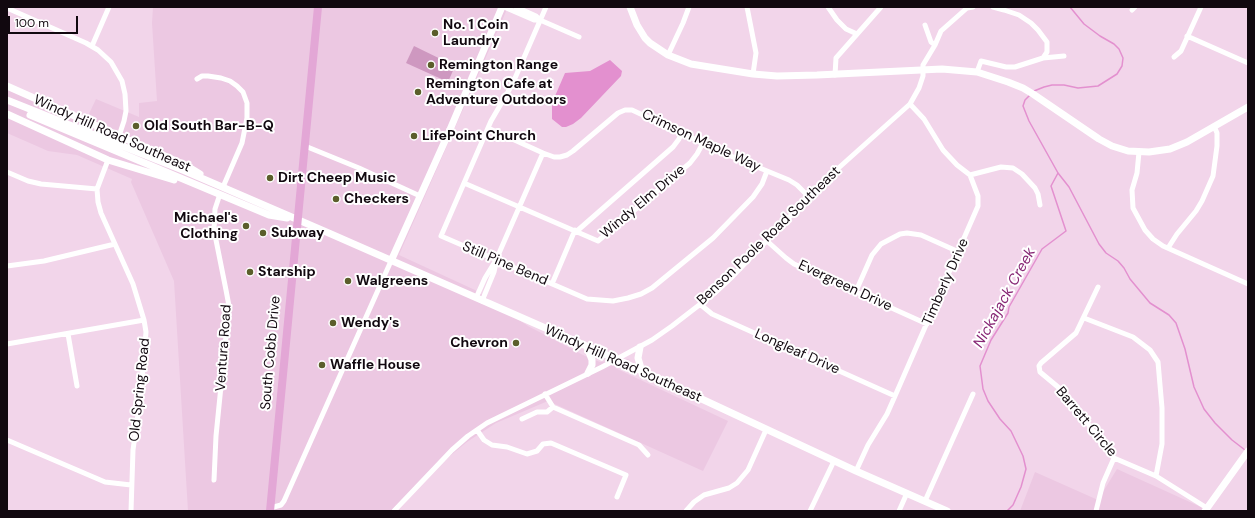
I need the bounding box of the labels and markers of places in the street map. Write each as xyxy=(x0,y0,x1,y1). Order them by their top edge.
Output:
place label: No. 1 Coin Laundry xyxy=(443,17,508,50)
marker: No. 1 Coin Laundry xyxy=(430,28,440,38)
place label: Remington Range xyxy=(439,57,558,73)
marker: Remington Range xyxy=(426,60,436,70)
place label: Remington Cafe at Adventure Outdoors xyxy=(426,76,566,108)
marker: Remington Cafe at Adventure Outdoors xyxy=(413,87,423,97)
place label: Old South Bar-B-Q xyxy=(144,118,274,134)
marker: Old South Bar-B-Q xyxy=(131,121,141,131)
place label: LifePoint Church xyxy=(422,128,536,144)
marker: LifePoint Church xyxy=(409,131,419,141)
place label: Dirt Cheep Music xyxy=(278,170,396,186)
marker: Dirt Cheep Music xyxy=(265,173,275,183)
place label: Checkers xyxy=(344,191,409,207)
marker: Checkers xyxy=(331,194,341,204)
place label: Michael's Clothing xyxy=(174,210,238,242)
marker: Michael's Clothing xyxy=(241,221,251,231)
place label: Subway xyxy=(271,225,325,241)
marker: Subway xyxy=(258,228,268,238)
place label: Starship xyxy=(258,264,316,280)
marker: Starship xyxy=(245,267,255,277)
place label: Walgreens xyxy=(356,273,428,289)
marker: Walgreens xyxy=(343,276,353,286)
place label: Wendy's xyxy=(341,315,399,331)
marker: Wendy's xyxy=(328,318,338,328)
place label: Chevron xyxy=(450,335,508,351)
marker: Chevron xyxy=(511,338,521,348)
place label: Waffle House xyxy=(330,357,421,373)
marker: Waffle House xyxy=(317,360,327,370)

